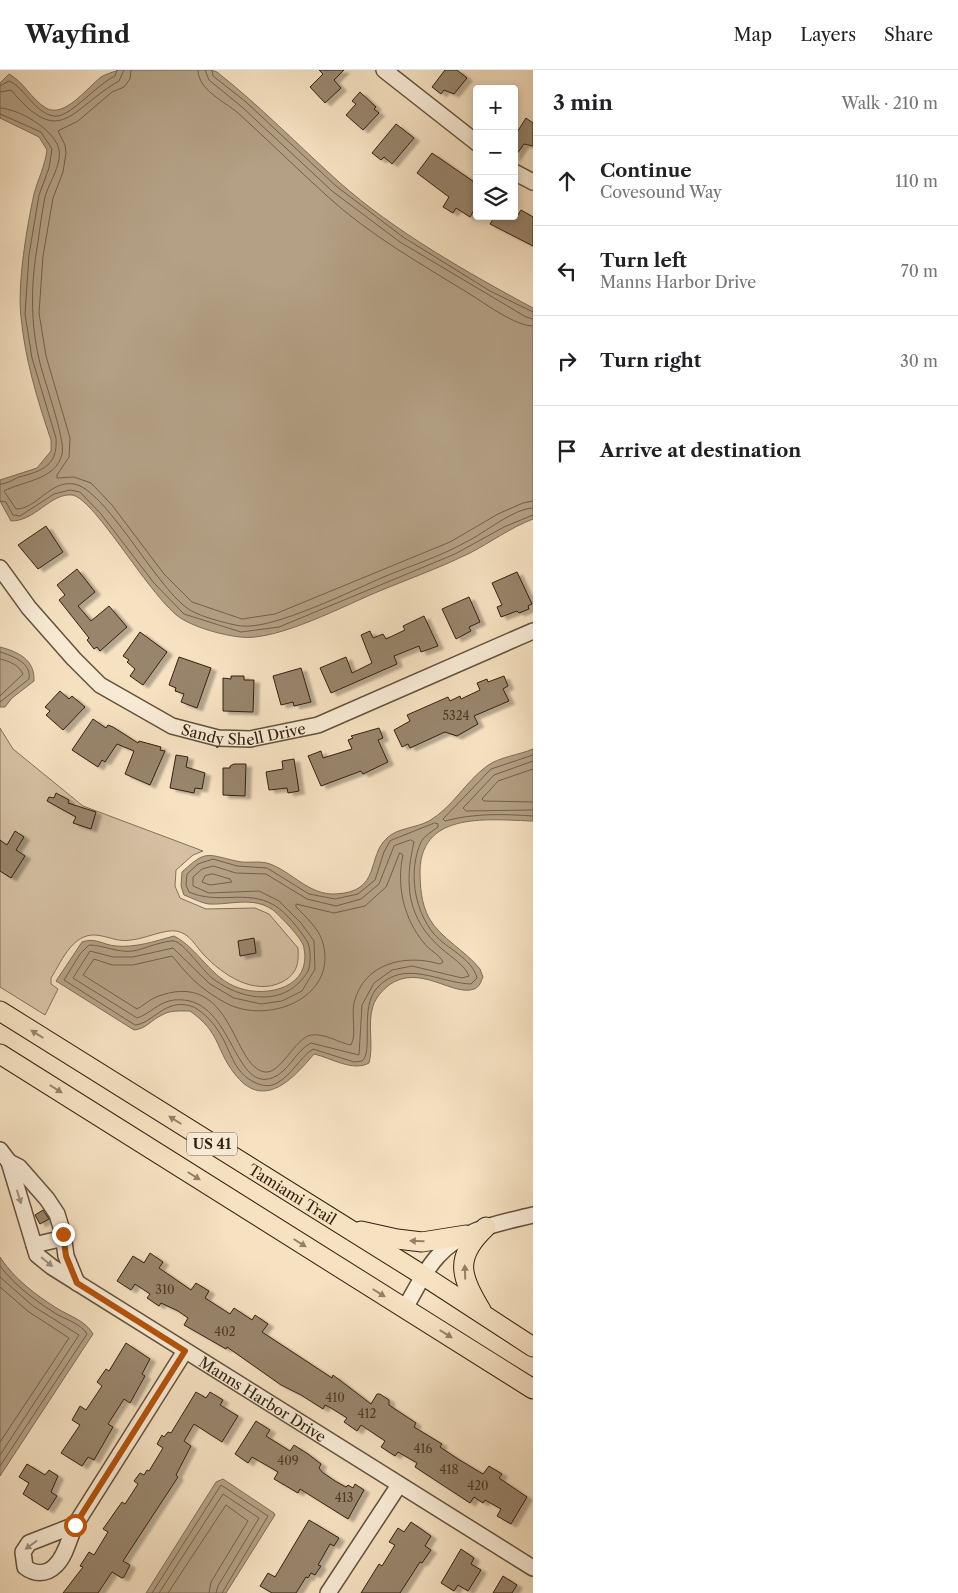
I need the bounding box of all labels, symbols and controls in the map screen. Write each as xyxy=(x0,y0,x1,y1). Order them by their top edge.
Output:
text: Wayfind xyxy=(25,20,130,49)
text: Map xyxy=(734,24,772,46)
text: Layers xyxy=(800,24,856,46)
text: Share xyxy=(884,24,933,46)
map controls xyxy=(473,85,518,220)
button: + xyxy=(473,85,518,130)
text: 3 min xyxy=(553,90,613,115)
text: Walk · 210 m xyxy=(842,93,938,113)
button: − xyxy=(473,130,518,175)
text: Continue xyxy=(600,159,692,182)
icon: ahead xyxy=(553,167,581,195)
text: 110 m xyxy=(895,171,938,191)
button: layers xyxy=(473,175,518,220)
text: Covesound Way xyxy=(600,182,722,202)
text: Turn left xyxy=(600,249,687,272)
icon: left xyxy=(553,257,581,285)
text: 70 m xyxy=(901,261,938,281)
text: Manns Harbor Drive xyxy=(600,272,756,292)
icon: right xyxy=(553,347,581,375)
text: Turn right xyxy=(600,349,701,372)
text: 30 m xyxy=(900,351,938,371)
icon: arrive xyxy=(553,437,581,465)
text: Arrive at destination xyxy=(600,439,801,462)
house number: 5324 xyxy=(443,708,470,723)
street label: Sandy Shell Drive xyxy=(179,718,307,749)
one-way arrow xyxy=(31,1030,44,1039)
one-way arrow xyxy=(49,1084,63,1094)
one-way arrow xyxy=(168,1116,181,1125)
road number: US 41 xyxy=(187,1132,237,1156)
street label: Tamiami Trail xyxy=(245,1159,340,1229)
one-way arrow xyxy=(187,1171,200,1180)
one-way arrow xyxy=(16,1189,24,1204)
route end xyxy=(52,1223,75,1246)
one-way arrow xyxy=(409,1236,425,1244)
one-way arrow xyxy=(293,1238,307,1247)
one-way arrow xyxy=(40,1257,53,1268)
one-way arrow xyxy=(461,1264,469,1280)
house number: 310 xyxy=(155,1282,175,1297)
one-way arrow xyxy=(373,1288,386,1297)
house number: 402 xyxy=(214,1324,236,1339)
one-way arrow xyxy=(439,1330,452,1339)
street label: Manns Harbor Drive xyxy=(196,1352,330,1446)
house number: 410 xyxy=(325,1390,345,1405)
house number: 412 xyxy=(358,1406,377,1421)
house number: 416 xyxy=(413,1441,433,1456)
house number: 409 xyxy=(277,1453,299,1468)
house number: 418 xyxy=(439,1462,459,1477)
house number: 420 xyxy=(467,1478,489,1493)
house number: 413 xyxy=(335,1490,353,1505)
route start xyxy=(64,1514,87,1537)
one-way arrow xyxy=(24,1540,38,1550)

